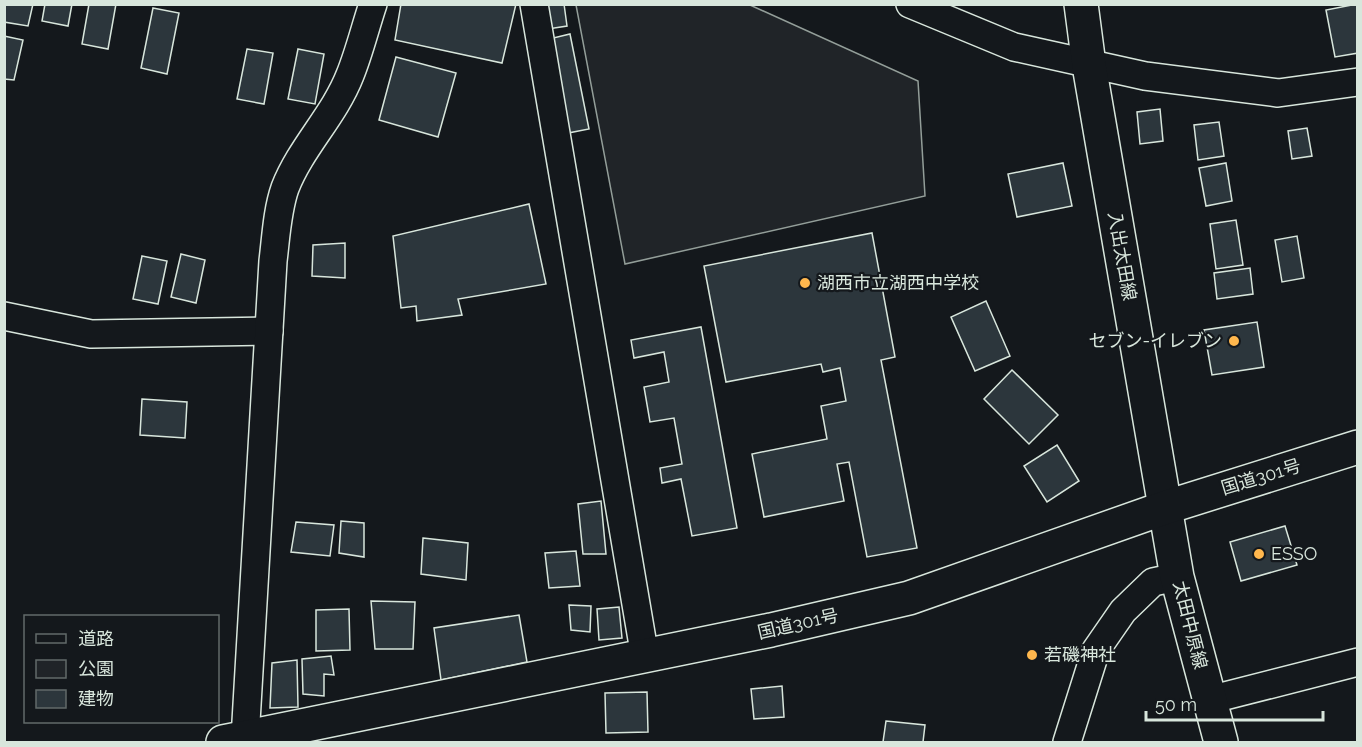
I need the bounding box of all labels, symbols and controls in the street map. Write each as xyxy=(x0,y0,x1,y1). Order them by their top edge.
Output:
street label: 入出太田線 xyxy=(1104,210,1141,302)
place label: 湖西市立湖西中学校 xyxy=(817,272,979,293)
marker: 湖西市立湖西中学校 xyxy=(798,276,812,290)
place label: セブン-イレブン xyxy=(1088,330,1222,351)
marker: セブン-イレブン xyxy=(1227,334,1241,348)
street label: 国道301号 xyxy=(1218,454,1303,499)
place label: ESSO xyxy=(1271,543,1317,564)
marker: ESSO xyxy=(1252,547,1266,561)
street label: 太田中原線 xyxy=(1169,579,1212,671)
street label: 国道301号 xyxy=(755,604,840,643)
legend xyxy=(24,615,219,723)
text: 道路 xyxy=(78,628,114,649)
place label: 若磯神社 xyxy=(1044,644,1116,665)
marker: 若磯神社 xyxy=(1025,648,1039,662)
text: 公園 xyxy=(78,658,114,679)
scale bar xyxy=(1146,684,1323,722)
text: 建物 xyxy=(78,688,114,709)
text: 50 m xyxy=(1155,694,1197,715)

